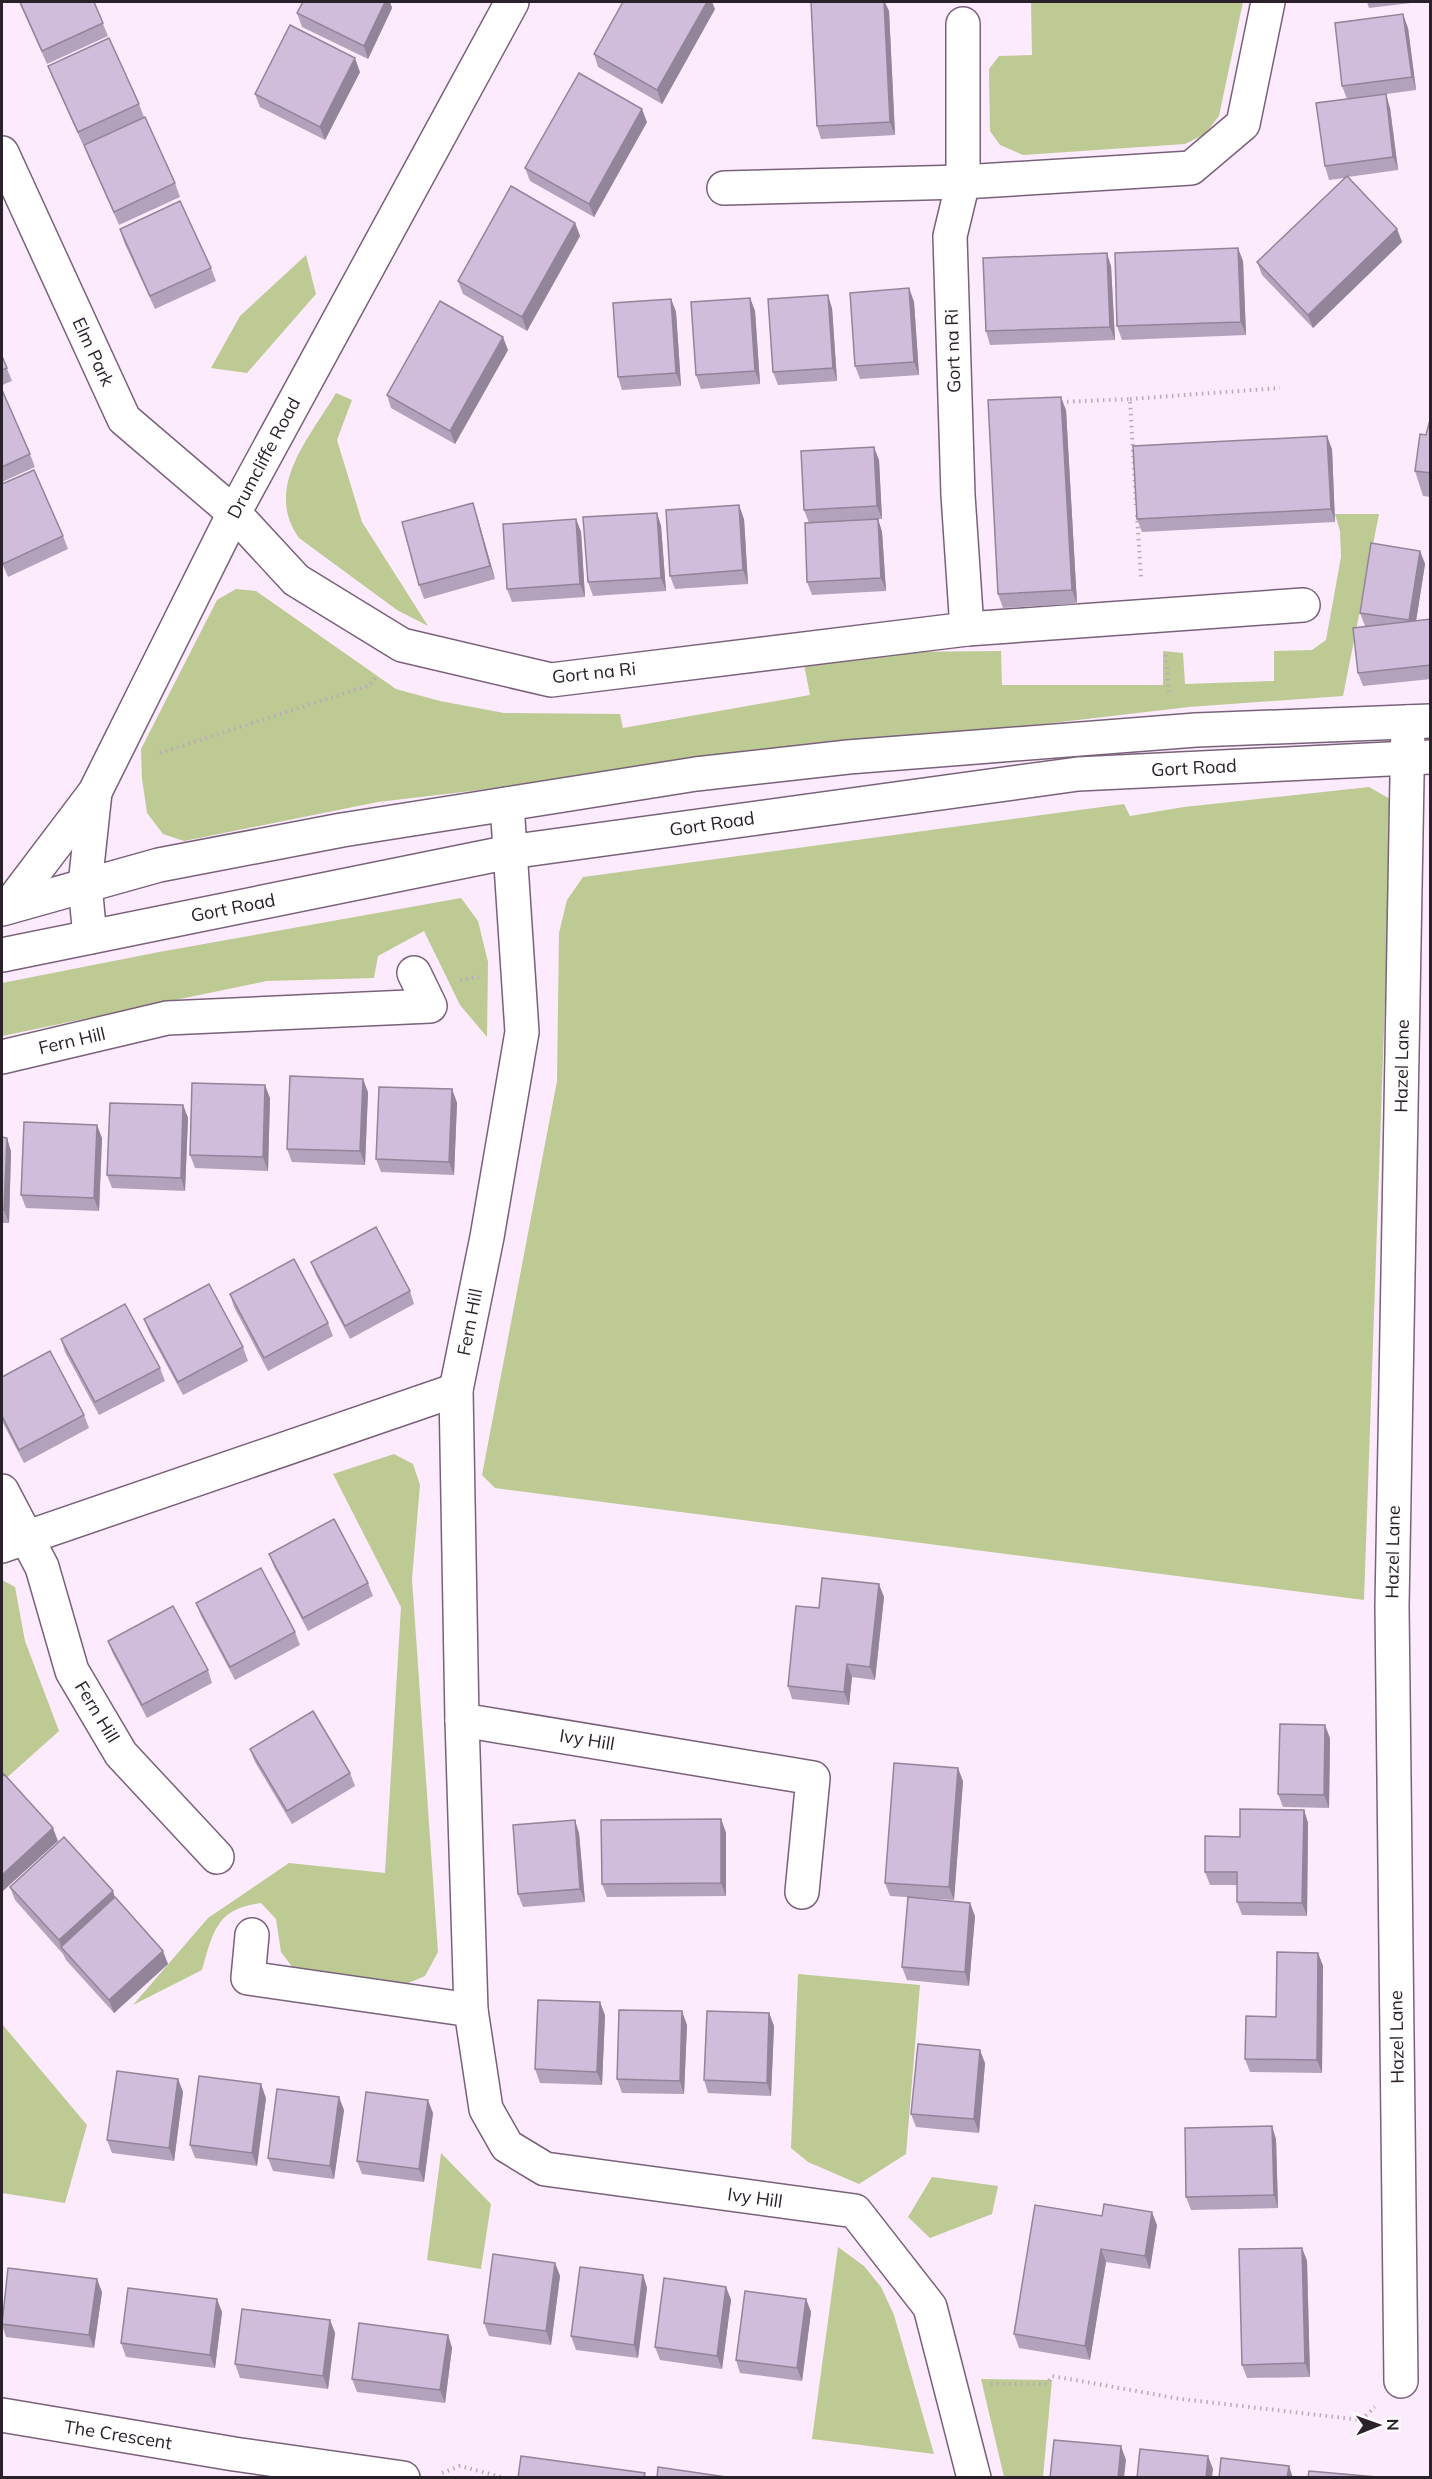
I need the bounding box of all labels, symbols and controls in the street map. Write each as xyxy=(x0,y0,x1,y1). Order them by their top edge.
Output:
street label: Gort na Ri xyxy=(940,309,965,394)
street label: Elm Park xyxy=(68,314,120,391)
street label: Drumcliffe Road xyxy=(222,393,305,522)
street label: Gort na Ri xyxy=(551,657,637,688)
street label: Gort Road xyxy=(1151,754,1237,781)
street label: Gort Road xyxy=(668,806,756,841)
street label: Gort Road xyxy=(189,888,277,927)
street label: Hazel Lane xyxy=(1389,1019,1414,1113)
street label: Fern Hill xyxy=(36,1022,108,1059)
street label: Fern Hill xyxy=(452,1286,487,1357)
street label: Hazel Lane xyxy=(1380,1505,1405,1599)
street label: Fern Hill xyxy=(70,1677,125,1747)
street label: Ivy Hill xyxy=(558,1724,616,1755)
street label: Hazel Lane xyxy=(1384,1990,1409,2084)
street label: Ivy Hill xyxy=(726,2182,784,2213)
north arrow xyxy=(1348,2395,1408,2455)
street label: The Crescent xyxy=(63,2415,174,2454)
text: N xyxy=(1383,2419,1403,2431)

